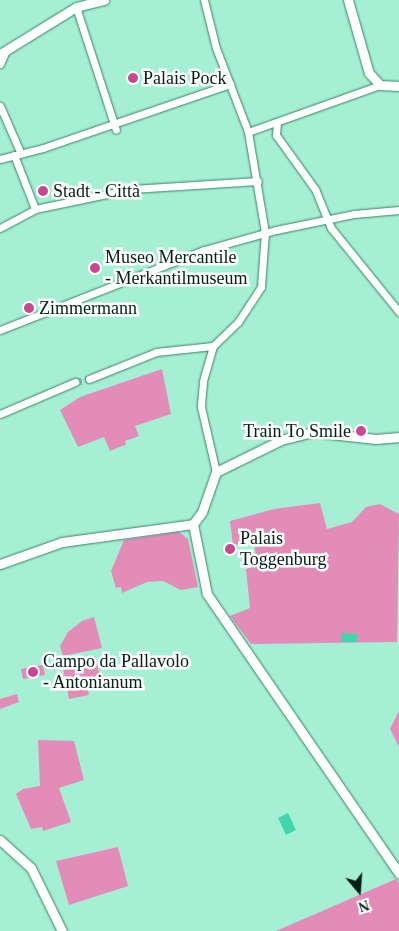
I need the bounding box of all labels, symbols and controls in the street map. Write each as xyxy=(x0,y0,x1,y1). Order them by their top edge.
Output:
place label: Palais Pock xyxy=(143,67,226,89)
marker: Palais Pock xyxy=(127,72,139,84)
place label: Stadt - Città xyxy=(53,180,140,202)
marker: Stadt - Città xyxy=(37,185,49,197)
place label: Museo Mercantile - Merkantilmuseum xyxy=(105,247,247,290)
marker: Museo Mercantile - Merkantilmuseum xyxy=(89,262,101,274)
place label: Zimmermann xyxy=(39,297,137,319)
marker: Zimmermann xyxy=(23,302,35,314)
place label: Train To Smile xyxy=(243,420,351,442)
marker: Train To Smile xyxy=(355,425,367,437)
place label: Palais Toggenburg xyxy=(240,528,326,570)
marker: Palais Toggenburg xyxy=(224,543,236,555)
place label: Campo da Pallavolo - Antonianum xyxy=(43,651,189,694)
marker: Campo da Pallavolo - Antonianum xyxy=(27,666,39,678)
north arrow xyxy=(334,866,384,916)
text: N xyxy=(357,897,371,914)

